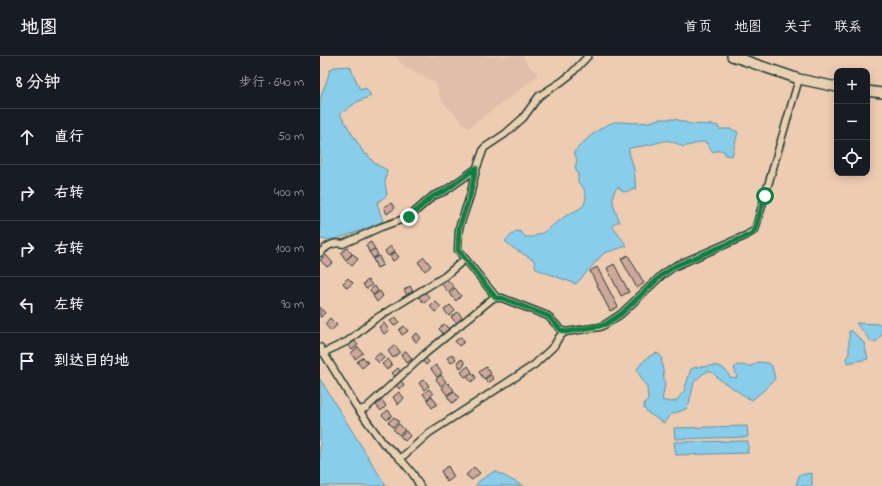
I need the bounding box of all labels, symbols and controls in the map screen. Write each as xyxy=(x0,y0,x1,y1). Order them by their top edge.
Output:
text: 地图 xyxy=(20,15,58,42)
text: 首页 xyxy=(684,17,712,38)
text: 地图 xyxy=(734,17,762,38)
text: 关于 xyxy=(784,17,812,38)
text: 联系 xyxy=(834,17,862,38)
map controls xyxy=(834,68,870,176)
button: + xyxy=(834,68,870,104)
text: 8 分钟 xyxy=(16,70,61,95)
text: 步行 · 640 m xyxy=(239,73,304,92)
button: − xyxy=(834,104,870,140)
icon: ahead xyxy=(16,126,38,148)
text: 直行 xyxy=(54,126,84,148)
text: 50 m xyxy=(278,127,304,146)
button: locate xyxy=(834,140,870,176)
icon: right xyxy=(16,182,38,204)
text: 右转 xyxy=(54,182,84,204)
text: 400 m xyxy=(274,183,304,202)
route start xyxy=(756,187,774,205)
route end xyxy=(400,208,418,226)
icon: right xyxy=(16,238,38,260)
text: 右转 xyxy=(54,238,84,260)
text: 100 m xyxy=(275,239,304,258)
icon: left xyxy=(16,294,38,316)
text: 左转 xyxy=(54,294,84,316)
text: 90 m xyxy=(281,295,304,314)
icon: arrive xyxy=(16,350,38,372)
text: 到达目的地 xyxy=(54,350,129,372)

